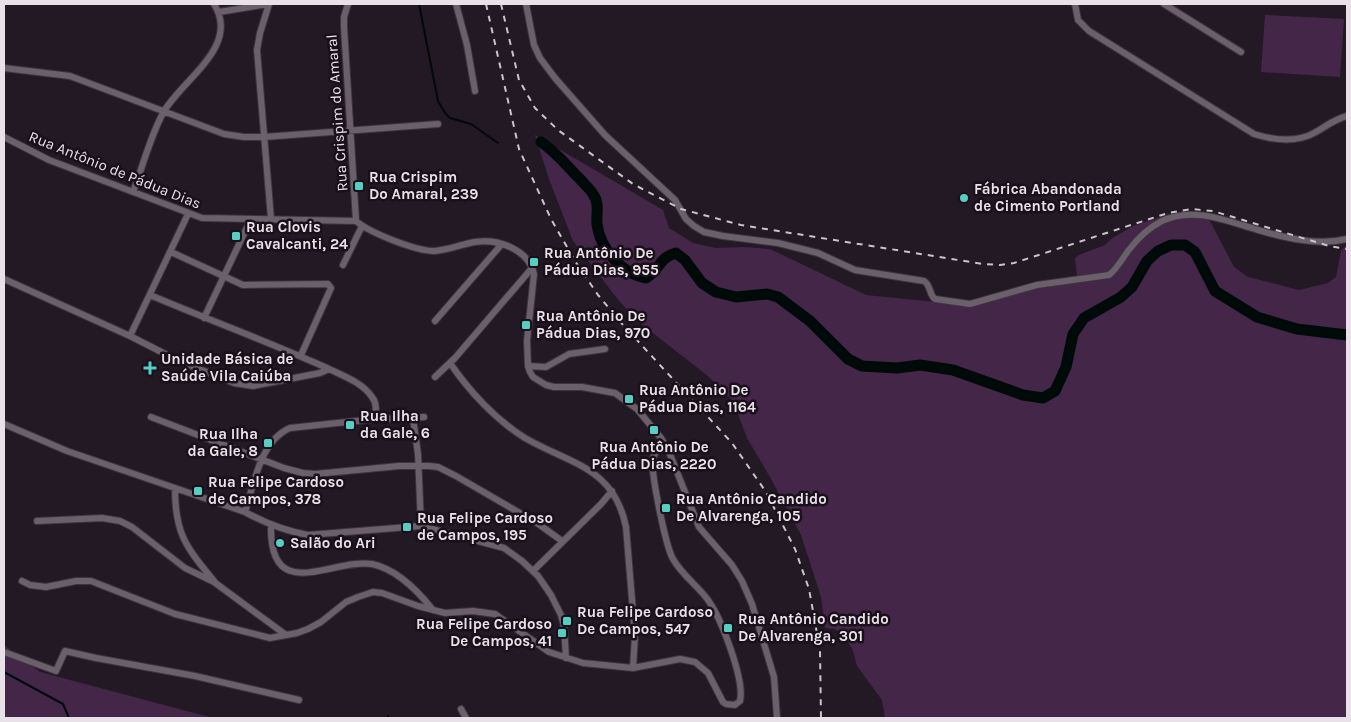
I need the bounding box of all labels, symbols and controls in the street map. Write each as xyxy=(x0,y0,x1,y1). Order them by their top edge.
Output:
street label: Rua Crispim do Amaral xyxy=(323,34,351,192)
street label: Rua Antônio de Pádua Dias xyxy=(26,127,204,213)
place label: Rua Crispim Do Amaral, 239 xyxy=(369,168,478,203)
marker: Rua Crispim Do Amaral, 239 xyxy=(353,180,365,192)
place label: Fábrica Abandonada de Cimento Portland xyxy=(974,180,1122,215)
marker: Fábrica Abandonada de Cimento Portland xyxy=(958,192,970,204)
place label: Rua Clovis Cavalcanti, 24 xyxy=(246,218,348,253)
marker: Rua Clovis Cavalcanti, 24 xyxy=(230,230,242,242)
place label: Rua Antônio De Pádua Dias, 955 xyxy=(544,244,659,279)
marker: Rua Antônio De Pádua Dias, 955 xyxy=(528,256,540,268)
place label: Rua Antônio De Pádua Dias, 970 xyxy=(536,307,650,342)
marker: Rua Antônio De Pádua Dias, 970 xyxy=(520,319,532,331)
place label: Unidade Básica de Saúde Vila Caiúba xyxy=(161,350,294,385)
marker: Unidade Básica de Saúde Vila Caiúba xyxy=(143,361,157,375)
place label: Rua Antônio De Pádua Dias, 1164 xyxy=(639,381,756,416)
marker: Rua Antônio De Pádua Dias, 1164 xyxy=(623,393,635,405)
place label: Rua Ilha da Gale, 6 xyxy=(360,407,430,442)
marker: Rua Ilha da Gale, 6 xyxy=(344,419,356,431)
marker: Rua Antônio De Pádua Dias, 2220 xyxy=(648,424,660,436)
place label: Rua Ilha da Gale, 8 xyxy=(187,425,258,460)
marker: Rua Ilha da Gale, 8 xyxy=(262,437,274,449)
place label: Rua Antônio De Pádua Dias, 2220 xyxy=(592,438,716,473)
place label: Rua Felipe Cardoso de Campos, 378 xyxy=(208,473,344,508)
marker: Rua Felipe Cardoso de Campos, 378 xyxy=(192,485,204,497)
place label: Rua Antônio Candido De Alvarenga, 105 xyxy=(676,490,827,525)
marker: Rua Antônio Candido De Alvarenga, 105 xyxy=(660,502,672,514)
place label: Rua Felipe Cardoso de Campos, 195 xyxy=(417,509,553,544)
marker: Rua Felipe Cardoso de Campos, 195 xyxy=(401,521,413,533)
place label: Salão do Ari xyxy=(290,534,376,552)
marker: Salão do Ari xyxy=(274,537,286,549)
place label: Rua Felipe Cardoso De Campos, 547 xyxy=(577,603,713,638)
place label: Rua Antônio Candido De Alvarenga, 301 xyxy=(738,610,889,645)
place label: Rua Felipe Cardoso De Campos, 41 xyxy=(416,615,552,650)
marker: Rua Felipe Cardoso De Campos, 547 xyxy=(561,615,573,627)
marker: Rua Antônio Candido De Alvarenga, 301 xyxy=(722,622,734,634)
marker: Rua Felipe Cardoso De Campos, 41 xyxy=(556,627,568,639)

